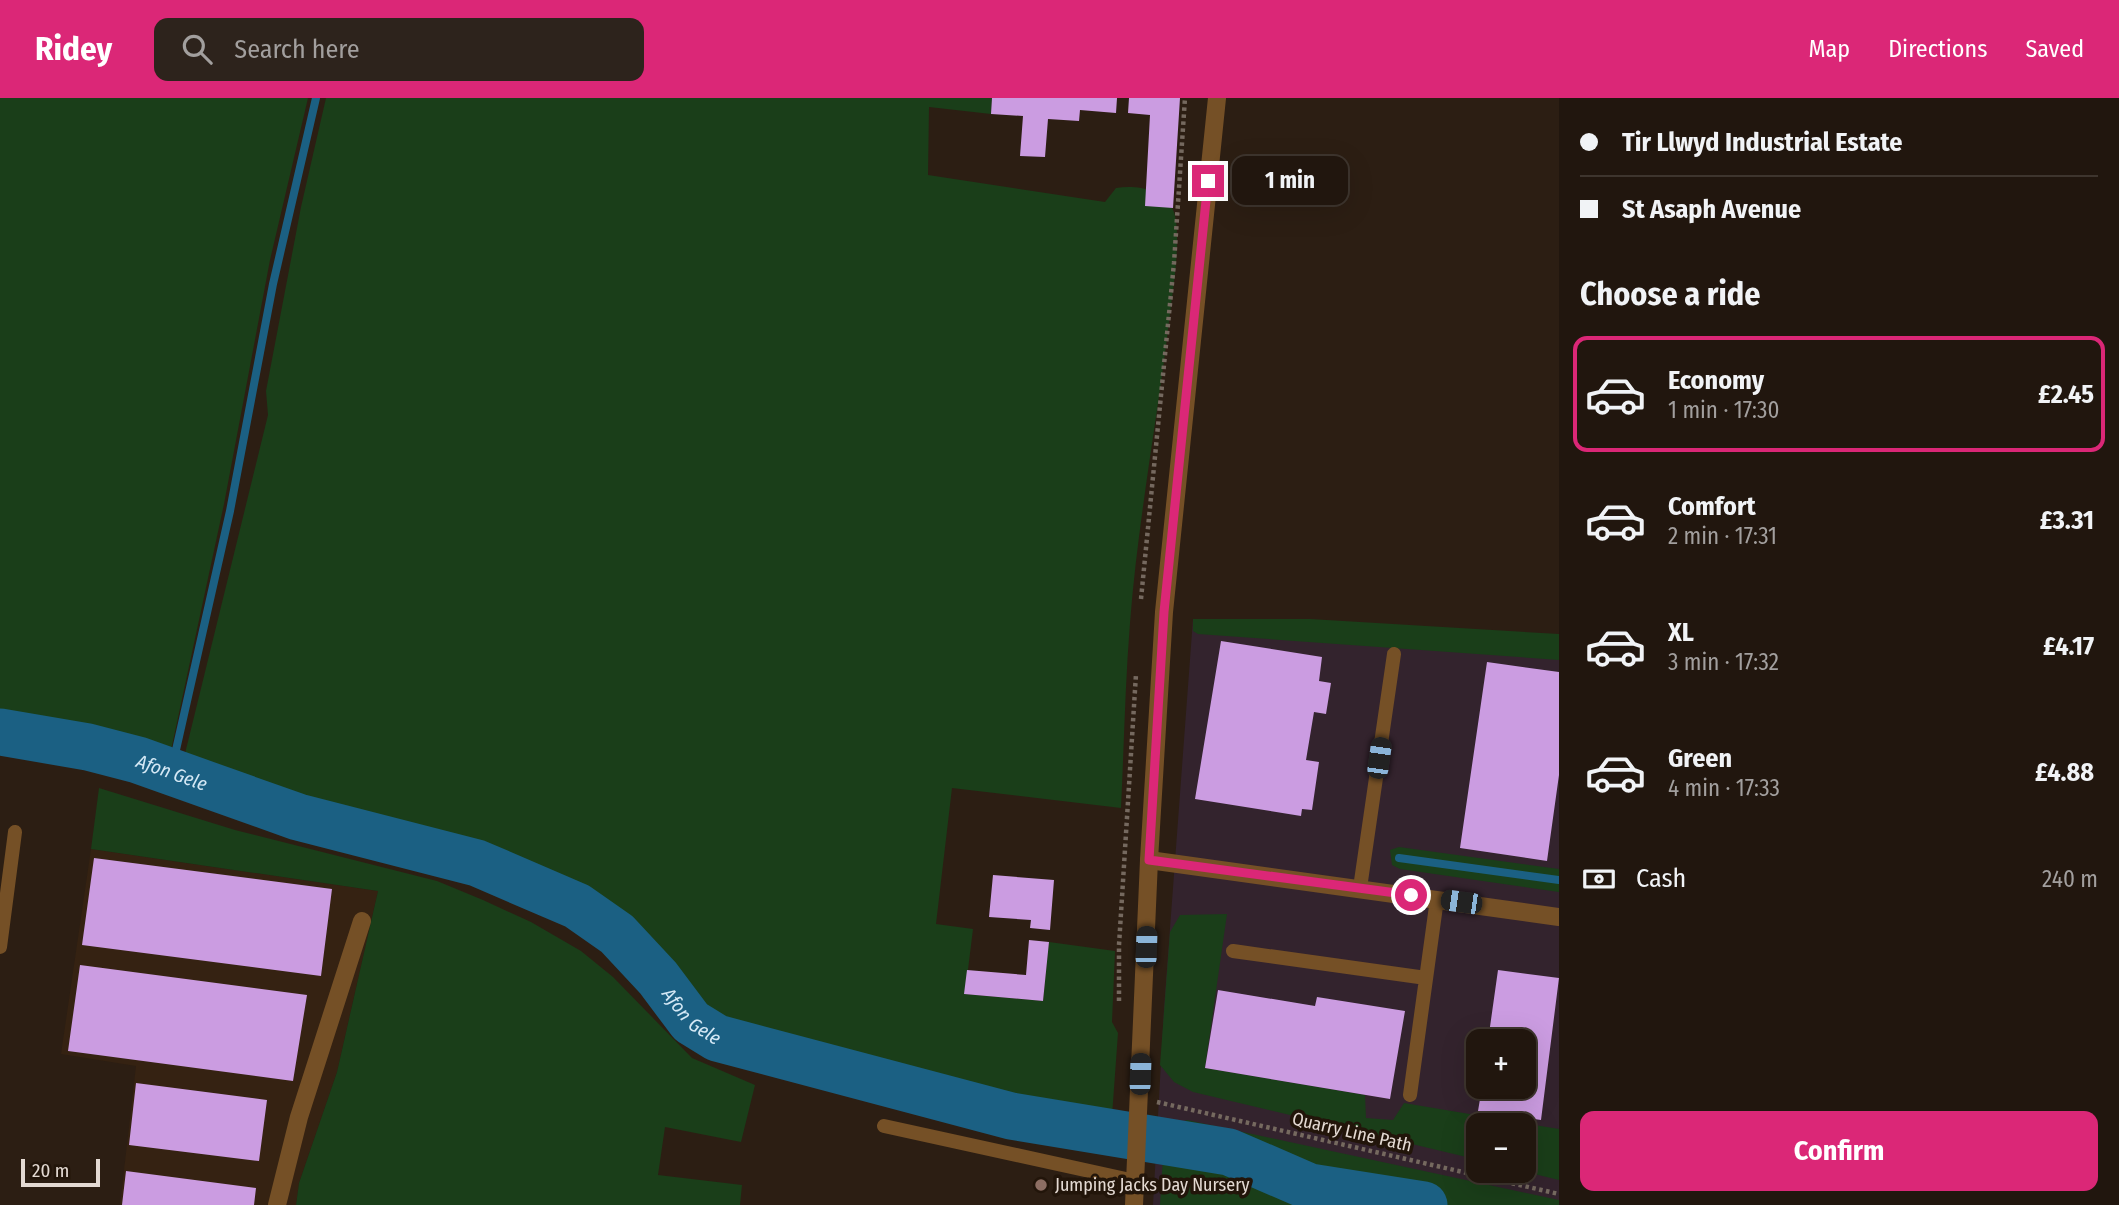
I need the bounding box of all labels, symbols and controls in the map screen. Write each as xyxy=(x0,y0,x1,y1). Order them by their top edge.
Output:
search box xyxy=(154,18,644,81)
text: Ridey xyxy=(35,29,112,69)
icon: search xyxy=(178,30,216,68)
text: Search here xyxy=(234,34,360,65)
text: Map xyxy=(1809,35,1850,63)
text: Directions xyxy=(1888,35,1987,63)
text: Saved xyxy=(2025,35,2084,63)
text: Tir Llwyd Industrial Estate xyxy=(1622,127,1902,158)
callout: 1 min xyxy=(1232,156,1348,206)
route end xyxy=(1192,165,1224,197)
text: 1 min xyxy=(1265,166,1315,194)
text: St Asaph Avenue xyxy=(1622,194,1801,225)
text: Choose a ride xyxy=(1580,275,1761,313)
icon: car xyxy=(1584,363,1647,426)
text: Economy xyxy=(1668,365,1764,396)
text: £2.45 xyxy=(2038,379,2094,410)
text: 1 min · 17:30 xyxy=(1668,396,1779,424)
icon: car xyxy=(1584,489,1647,552)
text: Comfort xyxy=(1668,491,1756,522)
text: £3.31 xyxy=(2040,505,2094,536)
text: 2 min · 17:31 xyxy=(1668,522,1777,550)
icon: car xyxy=(1584,615,1647,678)
text: XL xyxy=(1668,617,1694,648)
text: £4.17 xyxy=(2043,631,2094,662)
text: 3 min · 17:32 xyxy=(1668,648,1779,676)
car xyxy=(1366,736,1393,780)
icon: car xyxy=(1584,741,1647,804)
text: Green xyxy=(1668,743,1732,774)
water label: Afon Gele xyxy=(132,749,210,796)
text: £4.88 xyxy=(2035,757,2094,788)
text: 4 min · 17:33 xyxy=(1668,774,1780,802)
icon: cash xyxy=(1580,860,1618,898)
text: Cash xyxy=(1636,863,1686,894)
text: 240 m xyxy=(2042,865,2098,893)
route start xyxy=(1395,879,1427,911)
car xyxy=(1439,889,1484,915)
car xyxy=(1135,926,1158,968)
water label: Afon Gele xyxy=(657,983,725,1050)
map controls xyxy=(1466,1029,1536,1183)
button: + xyxy=(1466,1029,1536,1099)
car xyxy=(1129,1053,1152,1095)
street label: Quarry Line Path xyxy=(1290,1108,1414,1156)
button: Confirm xyxy=(1580,1111,2098,1191)
button: − xyxy=(1466,1113,1536,1183)
scale bar xyxy=(21,1156,100,1188)
text: 20 m xyxy=(32,1159,69,1182)
place label: Jumping Jacks Day Nursery xyxy=(1055,1174,1249,1196)
marker: Jumping Jacks Day Nursery xyxy=(1033,1177,1049,1193)

